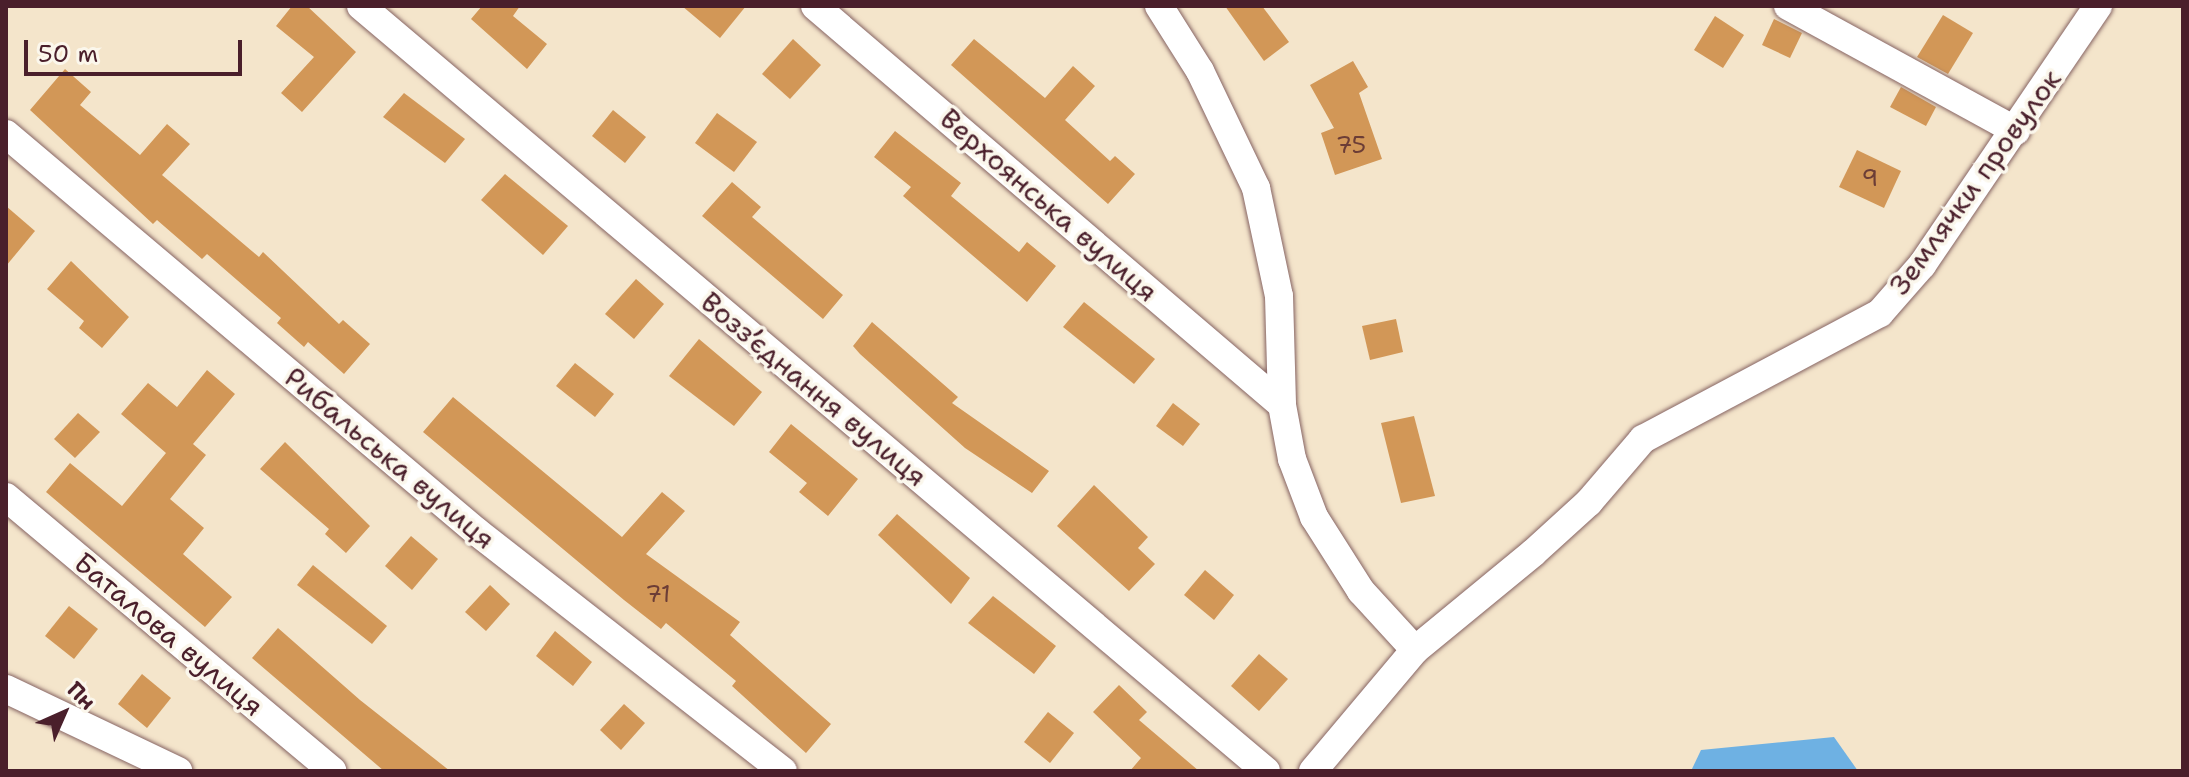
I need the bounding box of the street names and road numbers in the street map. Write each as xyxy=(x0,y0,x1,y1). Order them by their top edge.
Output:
street label: Землячки провулок xyxy=(1882,63,2068,301)
street label: Верхоянська вулиця xyxy=(933,101,1165,309)
street label: Возз’єднання вулиця xyxy=(694,285,934,493)
street label: Рибальська вулиця xyxy=(278,360,502,556)
street label: Баталова вулиця xyxy=(68,545,270,723)

